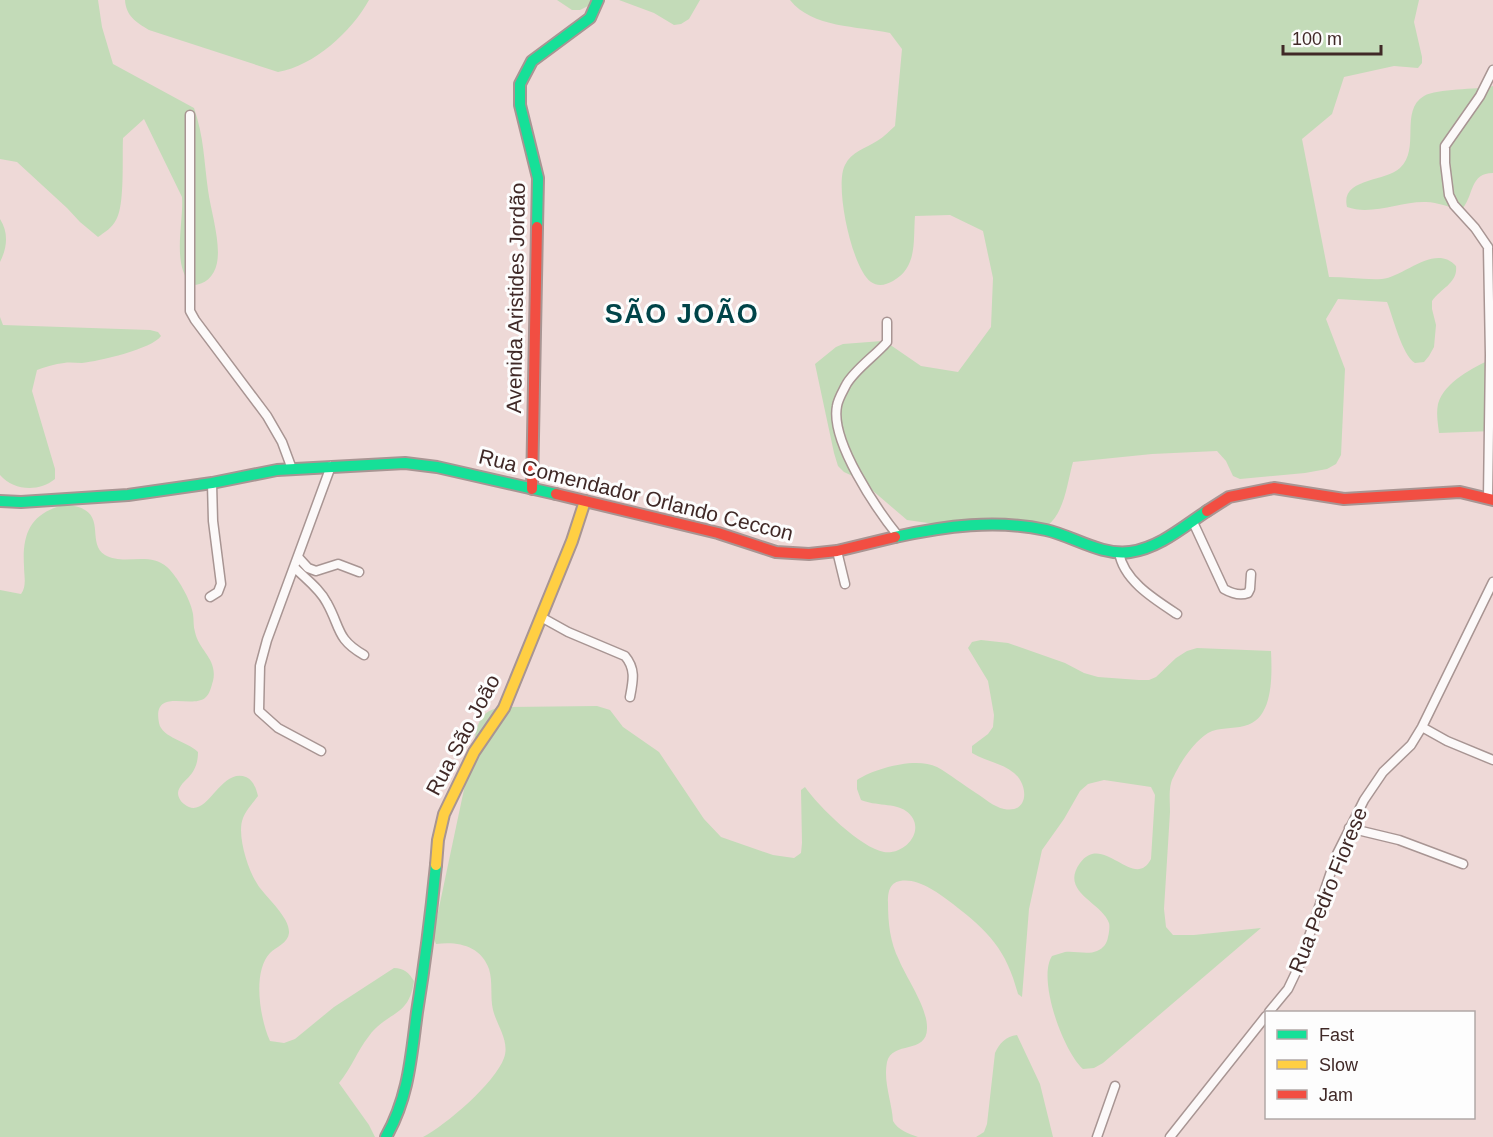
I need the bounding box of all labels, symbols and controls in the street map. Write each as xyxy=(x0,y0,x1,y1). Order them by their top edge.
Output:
scale bar xyxy=(1283,18,1380,56)
text: 100 m xyxy=(1292,29,1342,49)
street label: Avenida Aristides Jordão xyxy=(502,182,529,414)
district label: SÃO JOÃO xyxy=(605,298,759,329)
street label: Rua Comendador Orlando Ceccon xyxy=(476,444,796,545)
street label: Rua São João xyxy=(421,671,504,799)
street label: Rua Pedro Fiorese xyxy=(1284,804,1371,976)
legend xyxy=(1265,1011,1475,1119)
text: Fast xyxy=(1319,1025,1354,1045)
text: Slow xyxy=(1319,1055,1359,1075)
text: Jam xyxy=(1319,1085,1353,1105)

